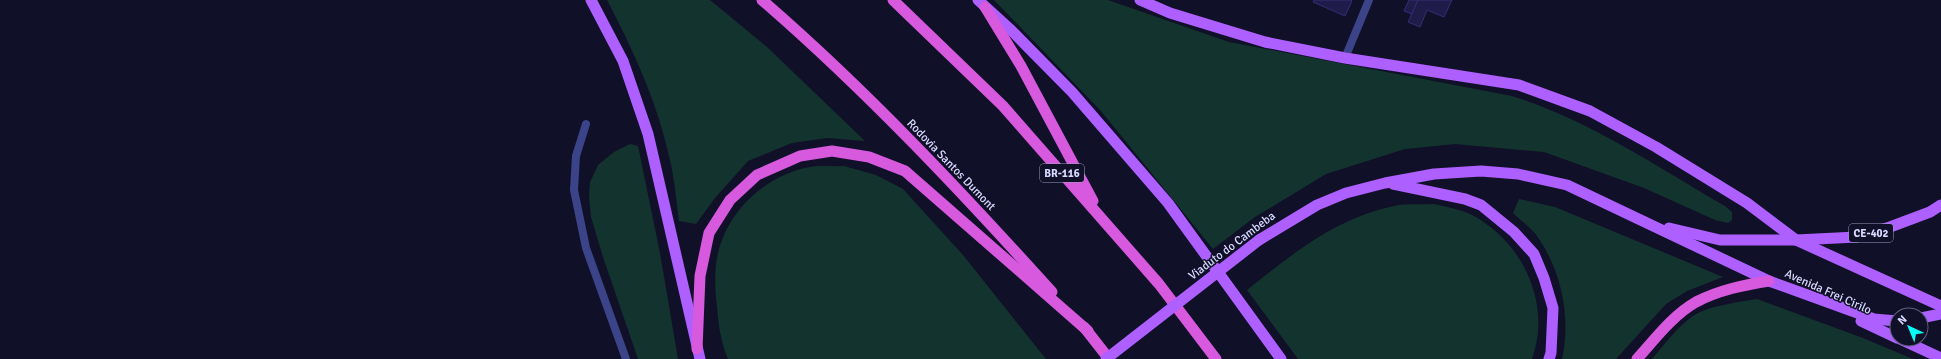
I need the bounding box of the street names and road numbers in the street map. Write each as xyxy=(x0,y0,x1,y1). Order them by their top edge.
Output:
street label: Rodovia Santos Dumont xyxy=(903,116,999,214)
road number: BR-116 xyxy=(1040,164,1084,182)
street label: Viaduto do Cambeba xyxy=(1186,208,1278,284)
road number: CE-402 xyxy=(1849,224,1893,242)
street label: Avenida Frei Cirilo xyxy=(1782,266,1874,318)

